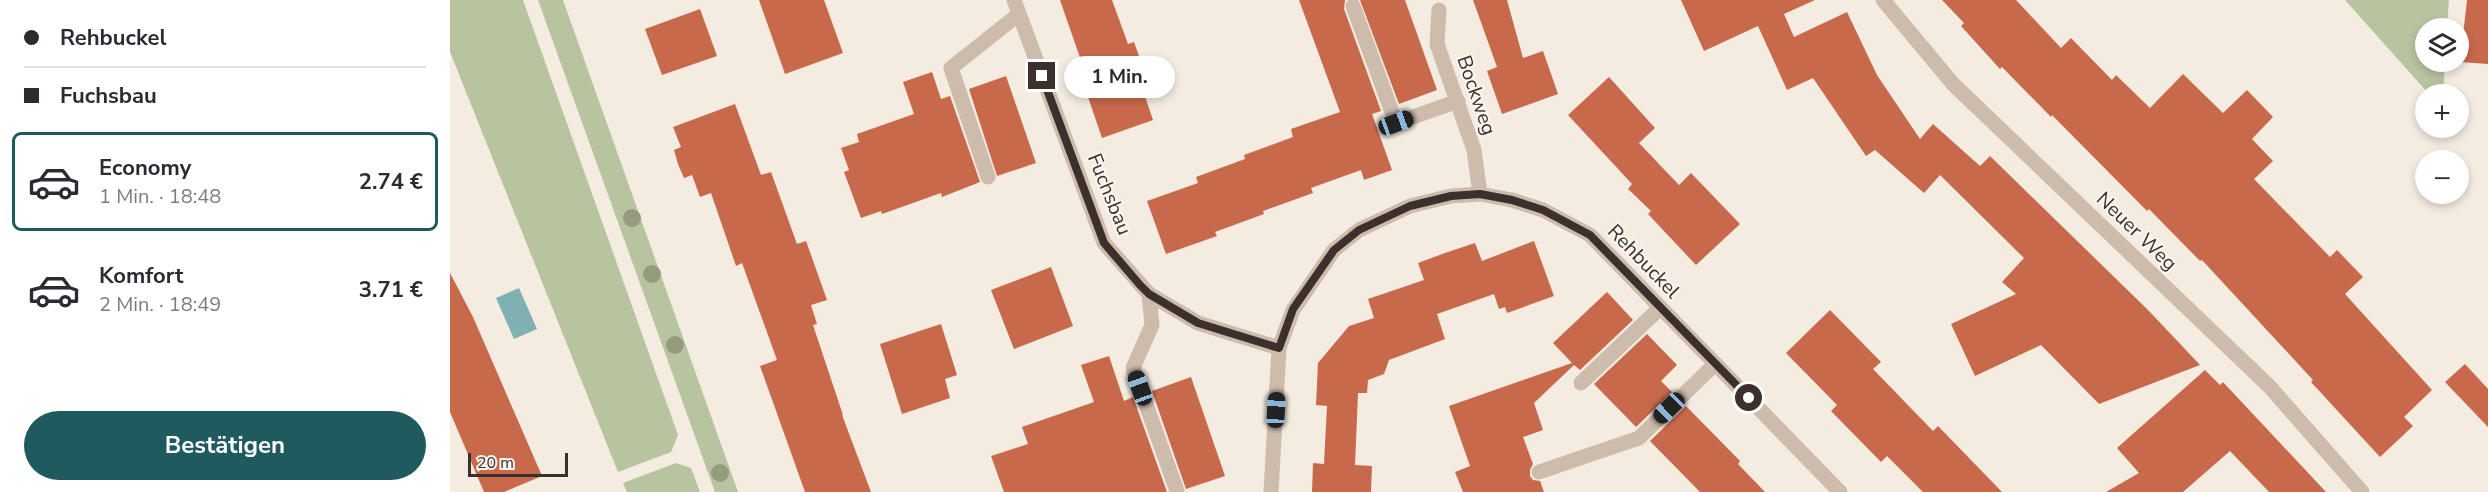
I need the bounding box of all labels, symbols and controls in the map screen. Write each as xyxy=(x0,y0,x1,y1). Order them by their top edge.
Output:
map controls xyxy=(2415,18,2469,204)
button: layers xyxy=(2415,18,2469,72)
text: Rehbuckel xyxy=(60,23,166,53)
street label: Bockweg xyxy=(1450,52,1503,139)
callout: 1 Min. xyxy=(1063,55,1174,97)
route end xyxy=(1028,62,1055,89)
text: 1 Min. xyxy=(1091,63,1148,90)
text: Fuchsbau xyxy=(60,81,157,111)
button: + xyxy=(2415,84,2469,138)
car xyxy=(1376,108,1416,138)
street label: Fuchsbau xyxy=(1081,149,1138,239)
button: − xyxy=(2415,150,2469,204)
text: Economy xyxy=(99,153,191,183)
icon: car xyxy=(27,155,81,209)
text: 2.74 € xyxy=(359,167,423,197)
text: 1 Min. · 18:48 xyxy=(99,183,221,210)
street label: Neuer Weg xyxy=(2090,186,2183,277)
street label: Rehbuckel xyxy=(1601,218,1686,304)
text: Komfort xyxy=(99,261,183,291)
icon: car xyxy=(27,263,81,317)
text: 3.71 € xyxy=(359,275,423,305)
text: 2 Min. · 18:49 xyxy=(99,291,221,318)
car xyxy=(1125,368,1155,408)
route start xyxy=(1735,384,1762,411)
car xyxy=(1650,389,1688,427)
car xyxy=(1266,392,1286,428)
button: Bestätigen xyxy=(24,411,426,480)
scale bar xyxy=(468,450,568,478)
text: 20 m xyxy=(477,452,514,474)

